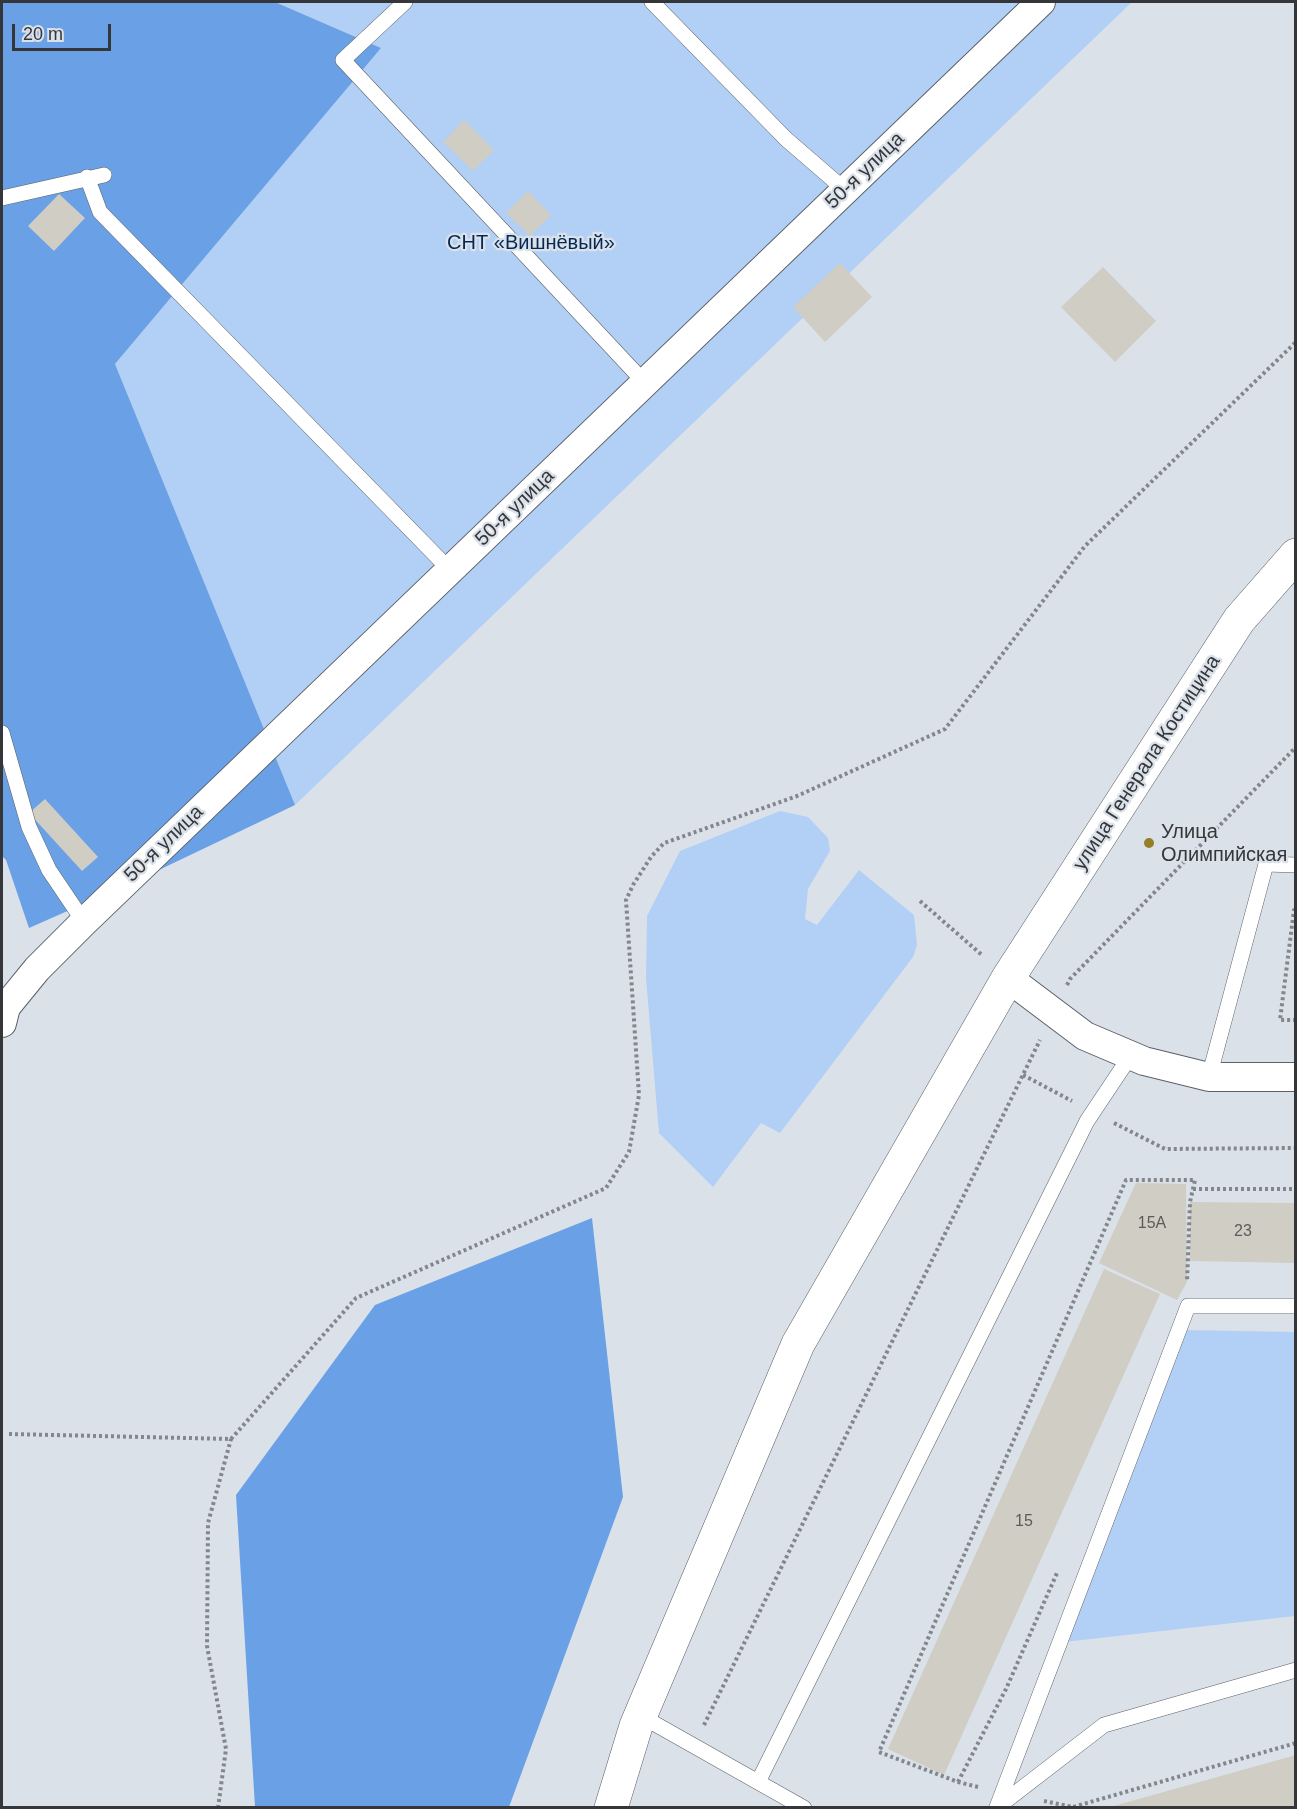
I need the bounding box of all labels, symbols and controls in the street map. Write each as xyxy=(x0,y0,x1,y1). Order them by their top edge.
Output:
scale bar xyxy=(15,12,114,50)
text: 20 m xyxy=(23,24,63,44)
street label: 50-я улица xyxy=(821,128,909,214)
park label: СНТ «Вишнёвый» xyxy=(447,231,615,255)
street label: 50-я улица xyxy=(471,465,559,551)
street label: улица Генерала Костицина xyxy=(1068,651,1226,875)
street label: 50-я улица xyxy=(120,801,208,887)
place label: Улица Олимпийская xyxy=(1161,820,1287,867)
marker: Улица Олимпийская xyxy=(1142,836,1156,850)
house number: 15А xyxy=(1138,1214,1166,1234)
house number: 23 xyxy=(1234,1222,1252,1242)
house number: 15 xyxy=(1015,1512,1033,1532)

